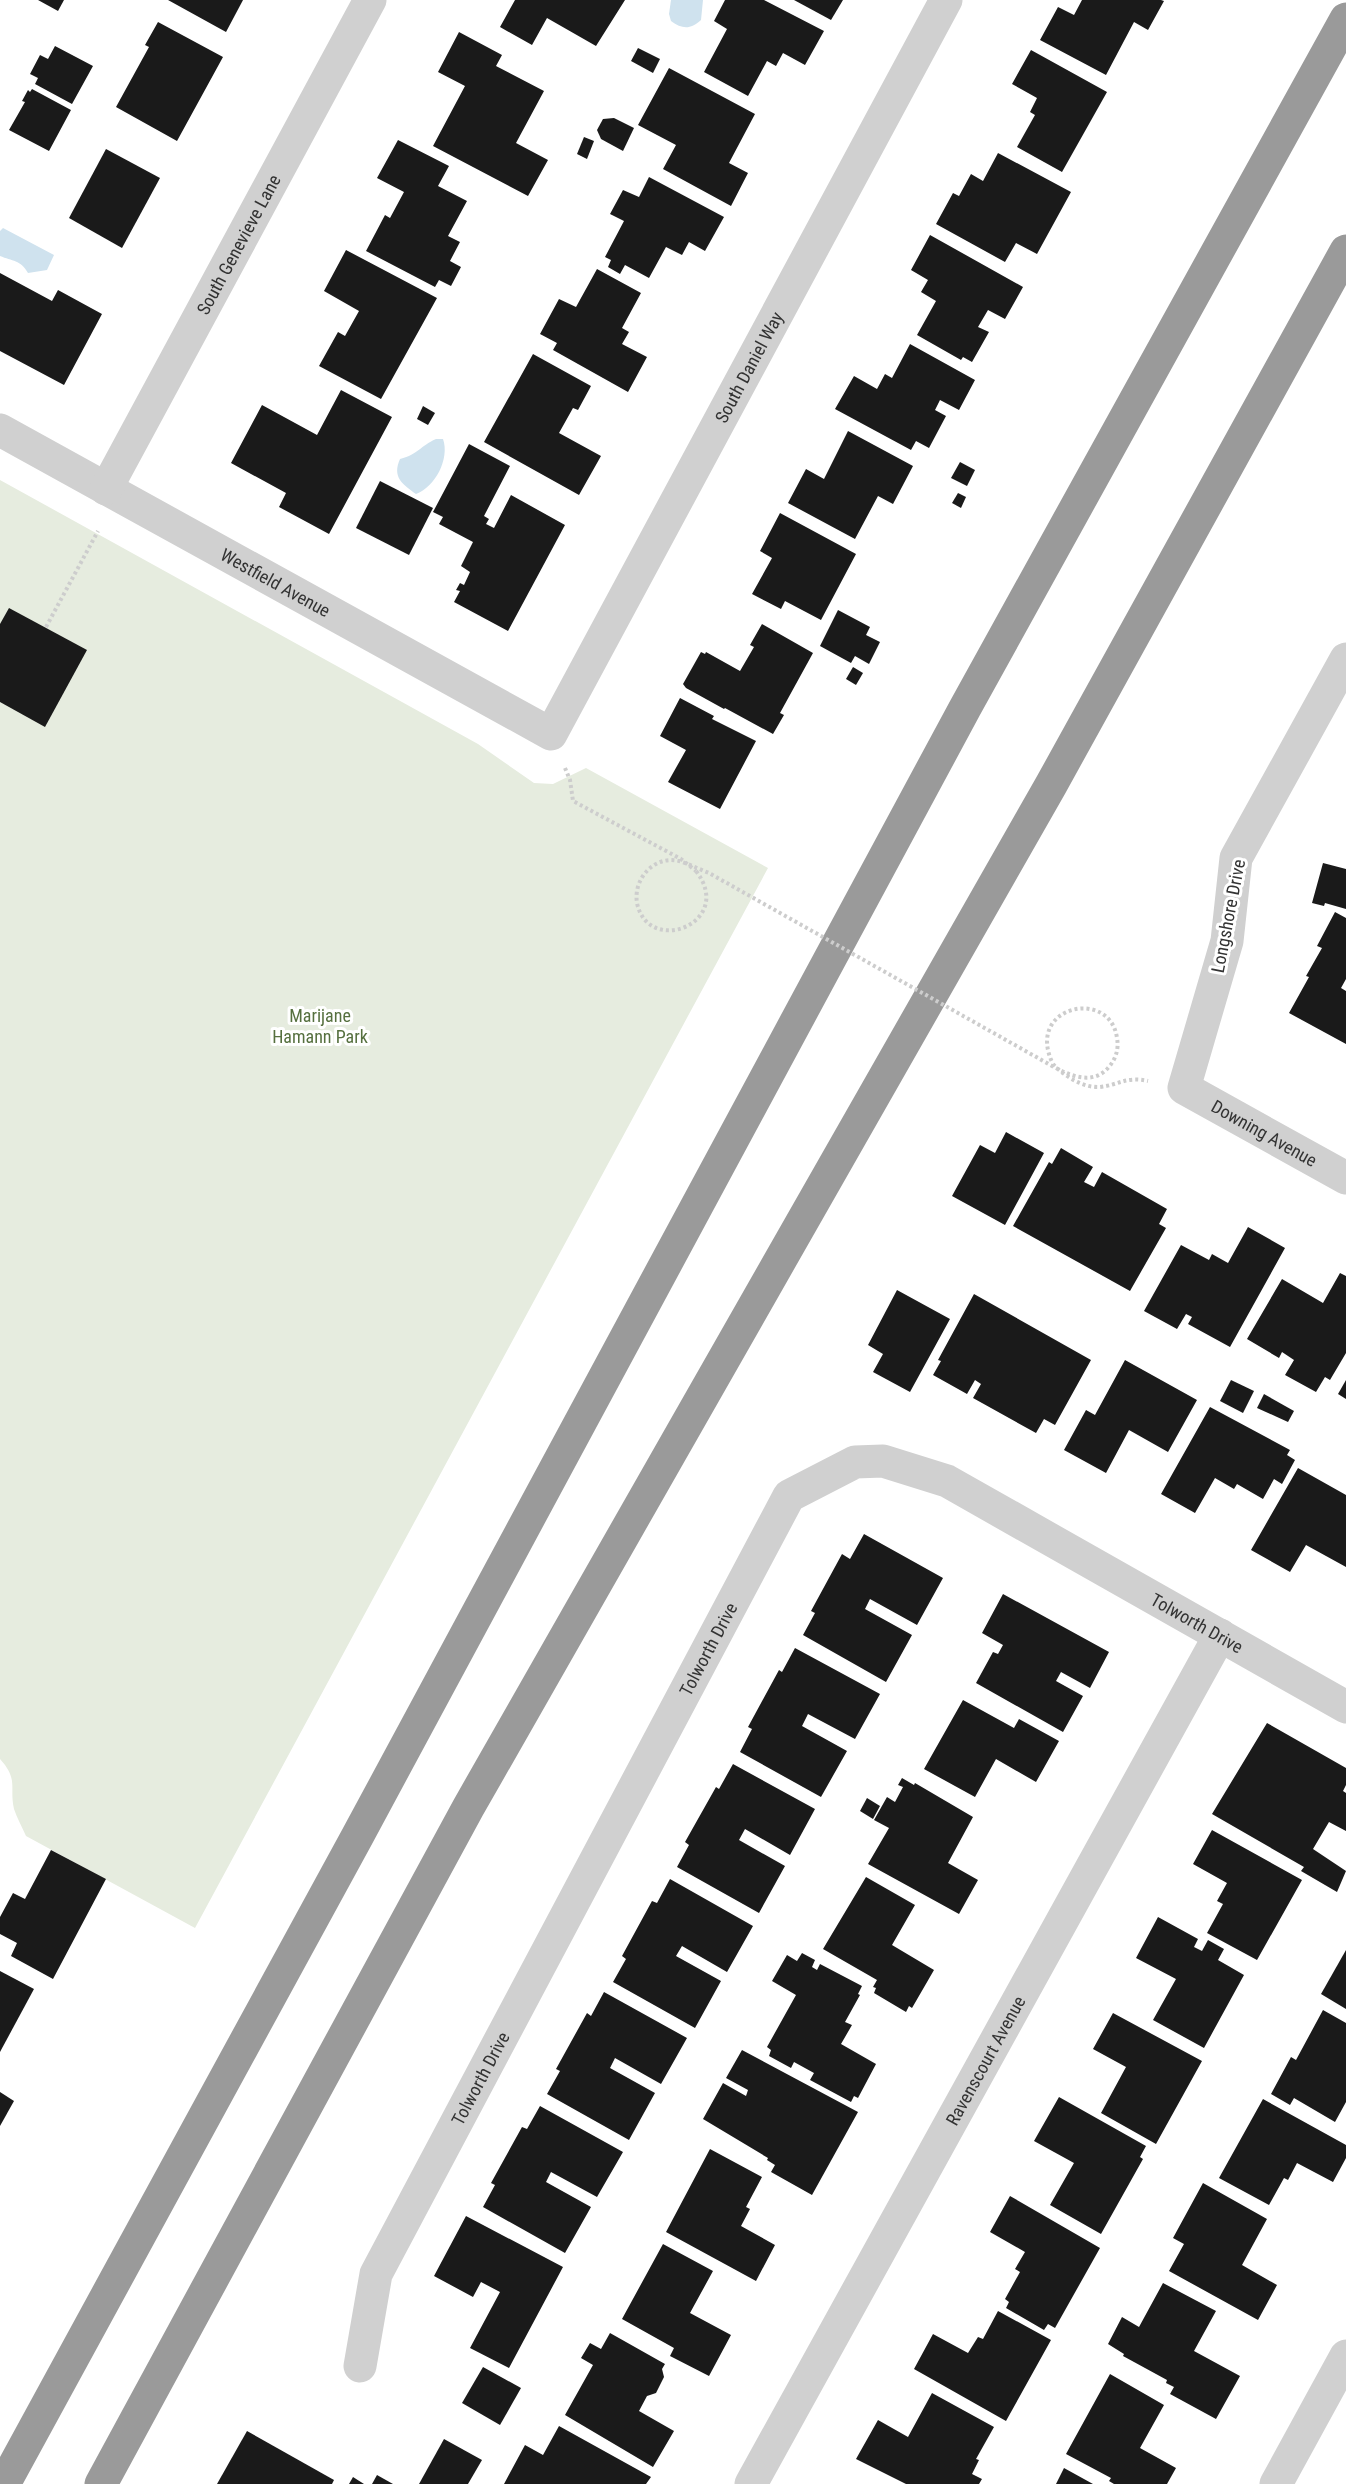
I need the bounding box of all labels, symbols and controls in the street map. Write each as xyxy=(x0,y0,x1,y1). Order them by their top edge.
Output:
street label: South Genevieve Lane xyxy=(192,171,284,318)
street label: South Daniel Way xyxy=(710,307,787,426)
street label: Westfield Avenue xyxy=(217,544,334,621)
street label: Longshore Drive xyxy=(1207,858,1249,974)
park label: Marijane Hamann Park xyxy=(272,1005,368,1047)
street label: Downing Avenue xyxy=(1208,1095,1321,1170)
street label: Tolworth Drive xyxy=(1147,1588,1247,1657)
street label: Tolworth Drive xyxy=(674,1599,741,1699)
street label: Ravenscourt Avenue xyxy=(941,1992,1029,2129)
street label: Tolworth Drive xyxy=(447,2028,513,2128)

